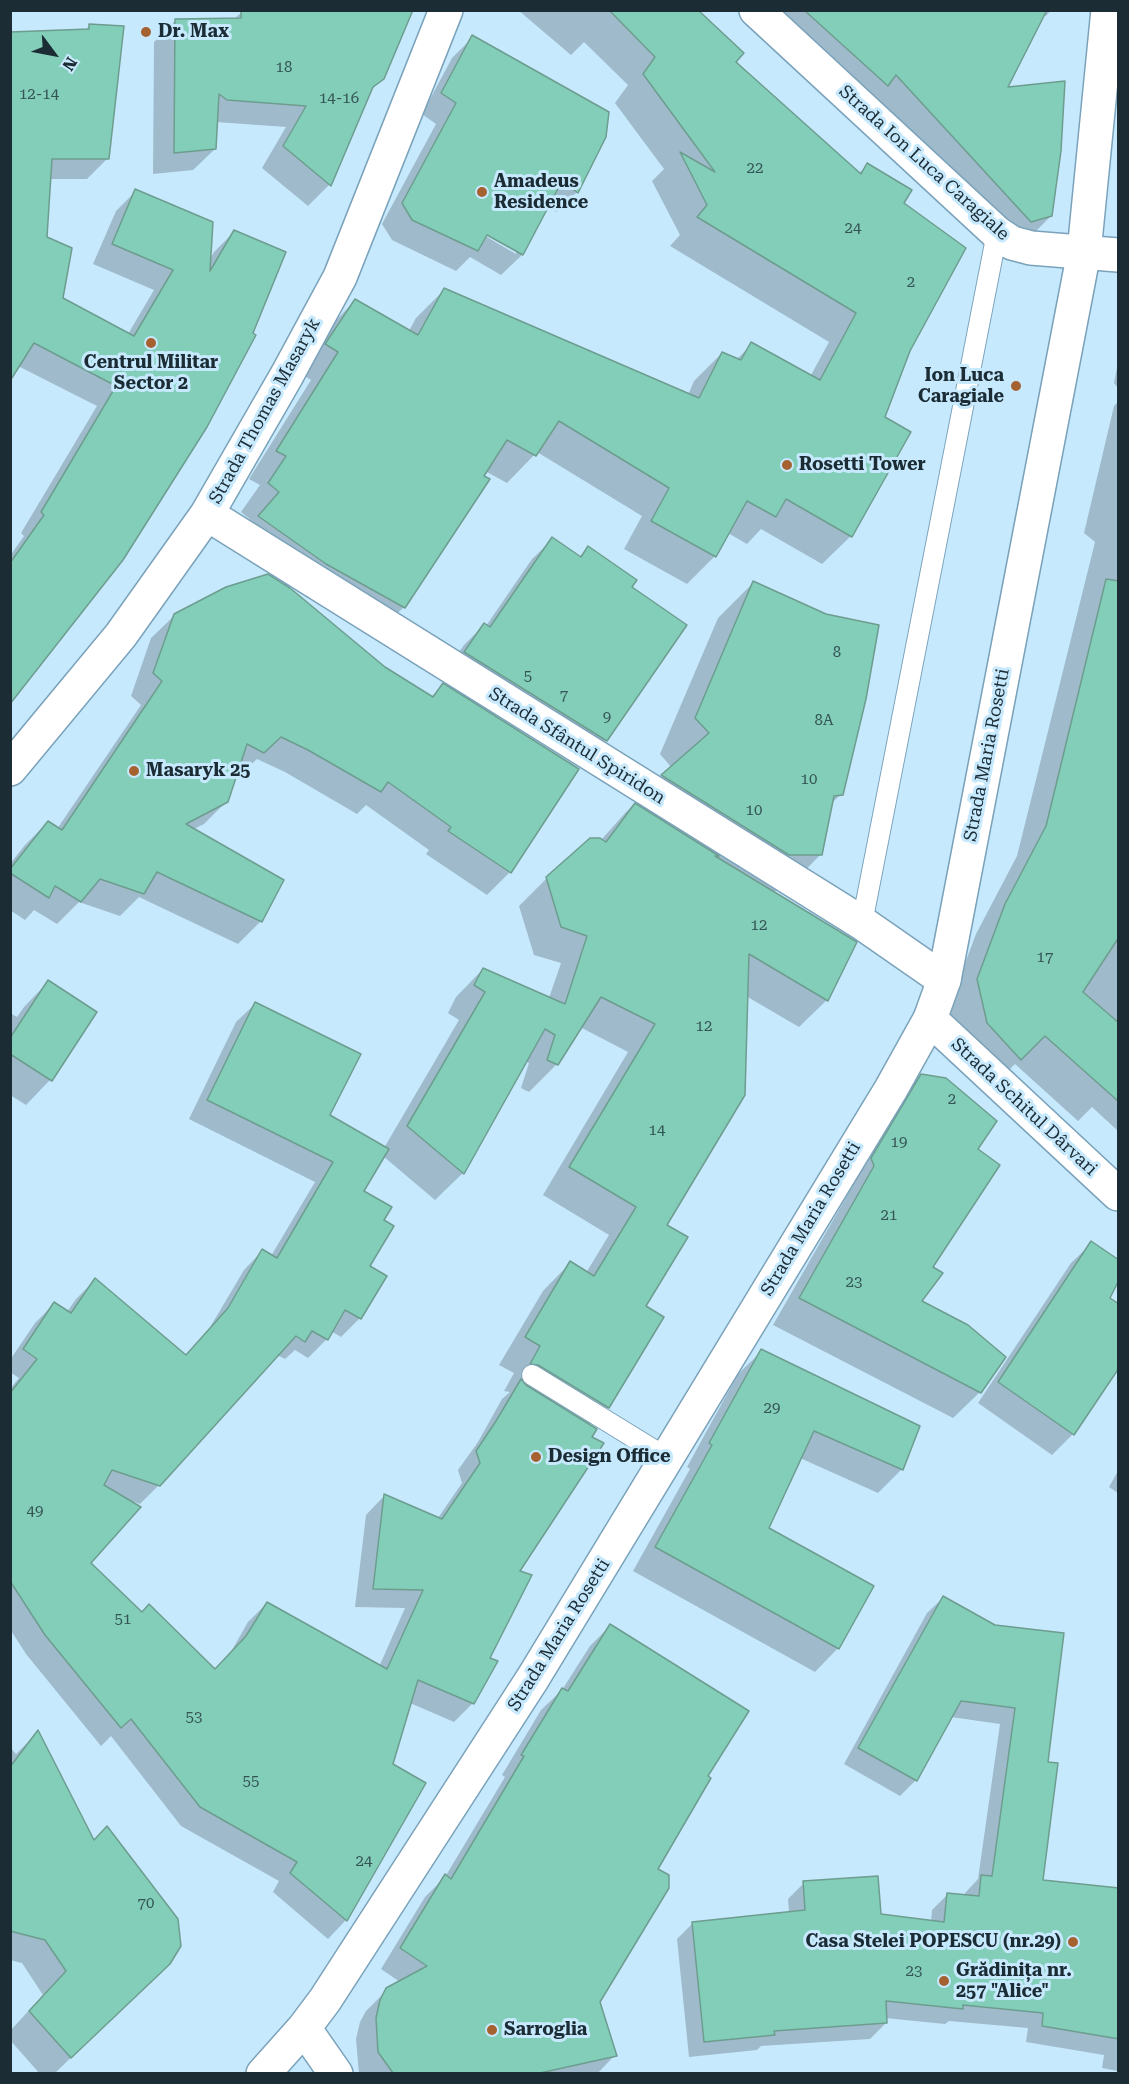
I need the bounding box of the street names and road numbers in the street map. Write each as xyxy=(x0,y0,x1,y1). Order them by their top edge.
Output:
street label: Strada Ion Luca Caragiale xyxy=(834,81,1014,245)
street label: Strada Thomas Masaryk xyxy=(205,314,325,508)
street label: Strada Maria Rosetti xyxy=(960,667,1014,843)
street label: Strada Sfântul Spiridon xyxy=(485,683,669,809)
street label: Strada Schitul Dârvari xyxy=(946,1034,1102,1180)
street label: Strada Maria Rosetti xyxy=(757,1138,865,1300)
street label: Strada Maria Rosetti xyxy=(503,1555,615,1715)

